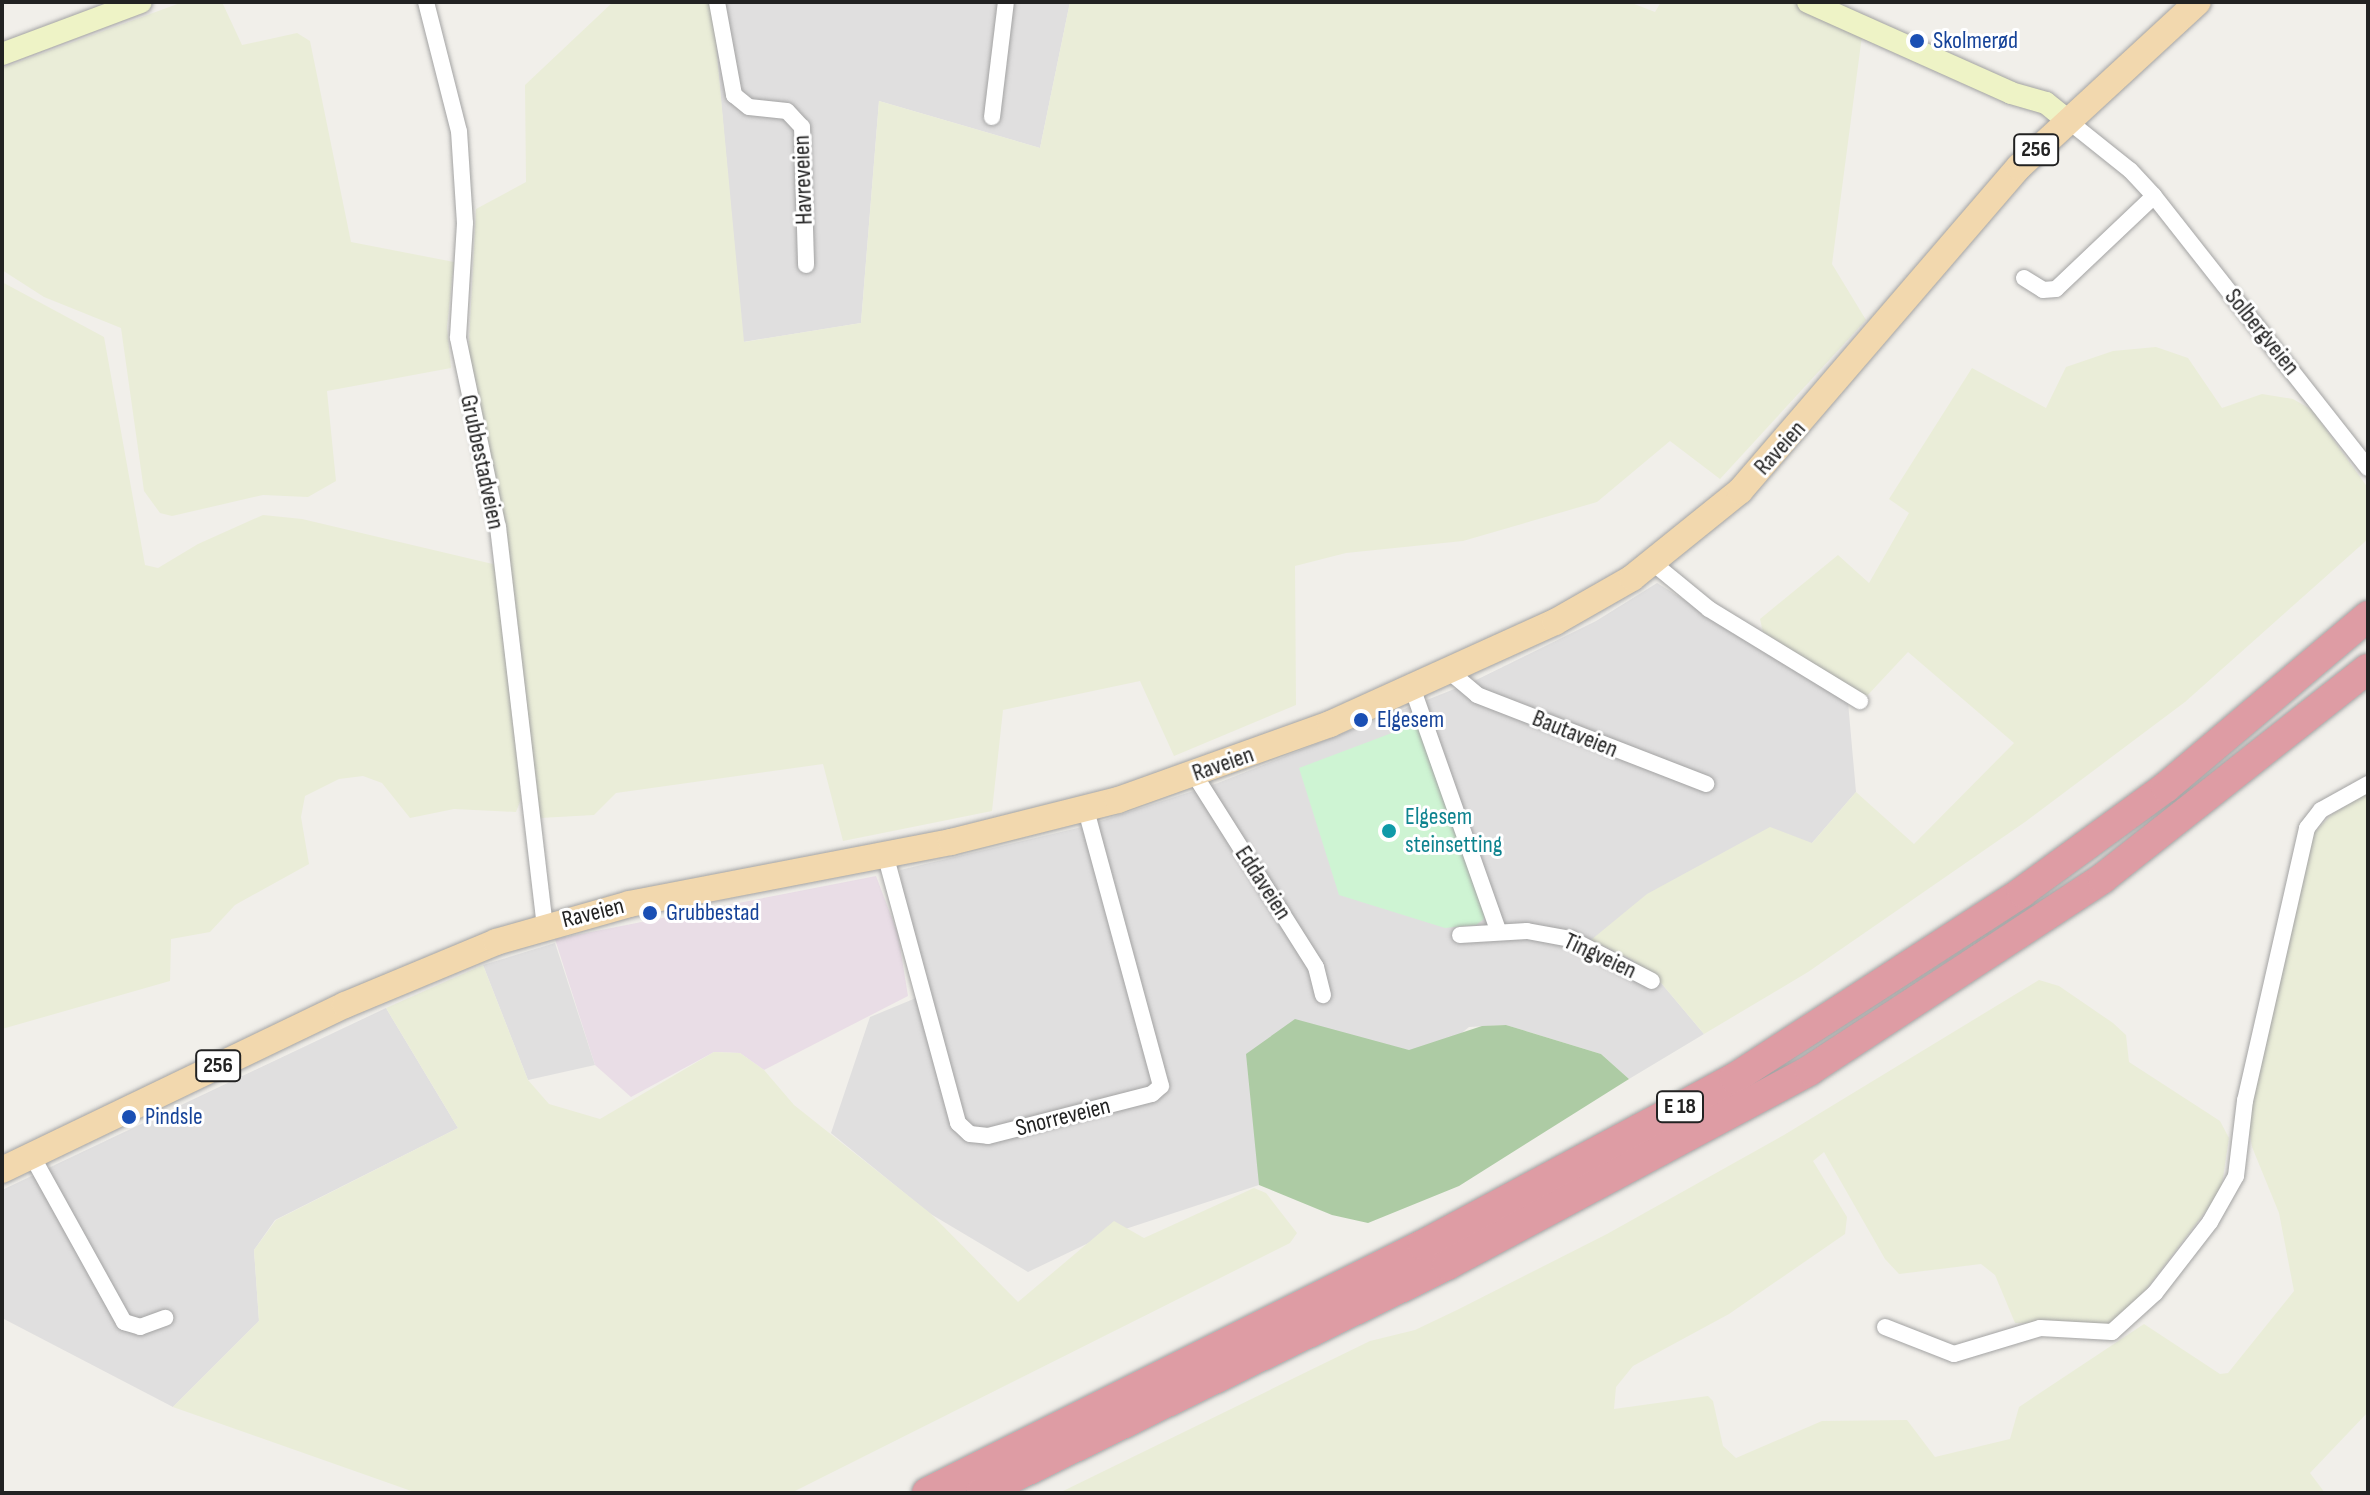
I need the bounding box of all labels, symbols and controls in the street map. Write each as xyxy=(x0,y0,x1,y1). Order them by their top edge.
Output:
place label: Skolmerød xyxy=(1933,27,2018,55)
marker: Skolmerød xyxy=(1908,32,1926,50)
road number: 256 xyxy=(2012,132,2060,168)
street label: Havreveien xyxy=(787,135,819,225)
street label: Solbergveien xyxy=(2218,283,2306,381)
street label: Grubbestadveien xyxy=(454,392,510,532)
street label: Raveien xyxy=(1748,415,1812,481)
street label: Bautaveien xyxy=(1528,704,1622,764)
place label: Elgesem xyxy=(1377,706,1444,734)
marker: Elgesem xyxy=(1352,711,1370,729)
street label: Raveien xyxy=(1189,740,1257,788)
place label: Elgesem steinsetting xyxy=(1405,803,1502,859)
marker: Elgesem steinsetting xyxy=(1380,822,1398,840)
street label: Eddaveien xyxy=(1229,841,1297,925)
street label: Raveien xyxy=(559,891,627,935)
place label: Grubbestad xyxy=(666,899,760,927)
marker: Grubbestad xyxy=(641,904,659,922)
street label: Tingveien xyxy=(1559,927,1641,985)
road number: 256 xyxy=(194,1048,242,1084)
road number: E 18 xyxy=(1656,1089,1704,1125)
street label: Snorreveien xyxy=(1013,1091,1113,1143)
place label: Pindsle xyxy=(145,1103,203,1131)
marker: Pindsle xyxy=(120,1108,138,1126)

